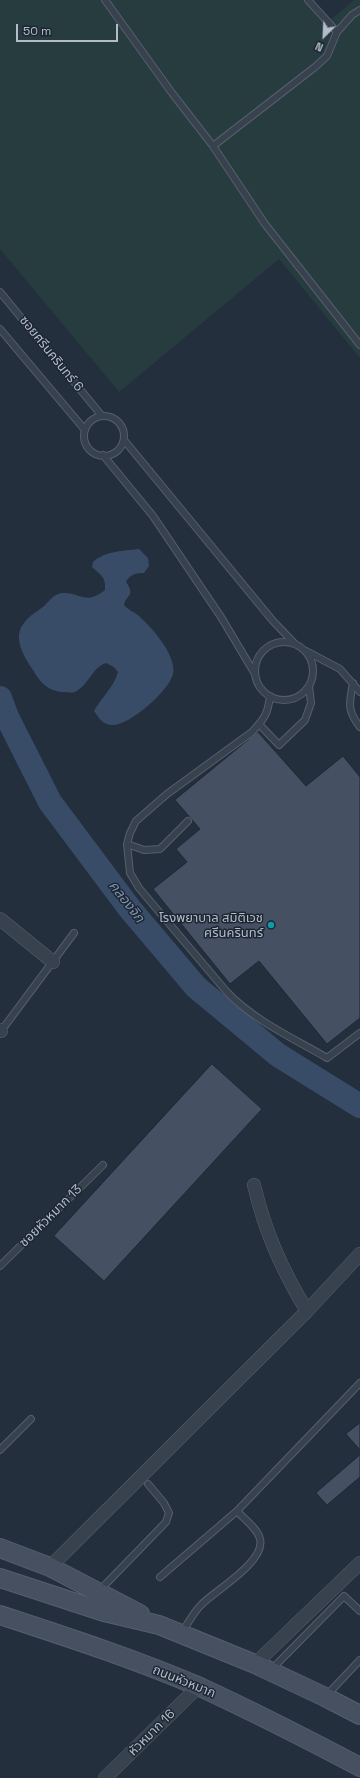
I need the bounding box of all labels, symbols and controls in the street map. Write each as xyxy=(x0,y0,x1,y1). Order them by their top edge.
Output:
scale bar xyxy=(18,16,120,42)
north arrow xyxy=(304,16,344,56)
text: 50 m xyxy=(23,23,51,39)
text: N xyxy=(313,39,325,55)
street label: ซอยศรีนครินทร์ 6 xyxy=(16,313,86,395)
water label: คลองจิก xyxy=(105,878,147,926)
place label: โรงพยาบาล สมิติเวช ศรีนครินทร์ xyxy=(159,910,263,941)
marker: โรงพยาบาล สมิติเวช ศรีนครินทร์ xyxy=(266,920,276,930)
street label: ซอยหัวหมาก 13 xyxy=(17,1182,85,1250)
street label: ถนนหัวหมาก xyxy=(150,1662,218,1702)
street label: หัวหมาก 16 xyxy=(125,1706,179,1760)

